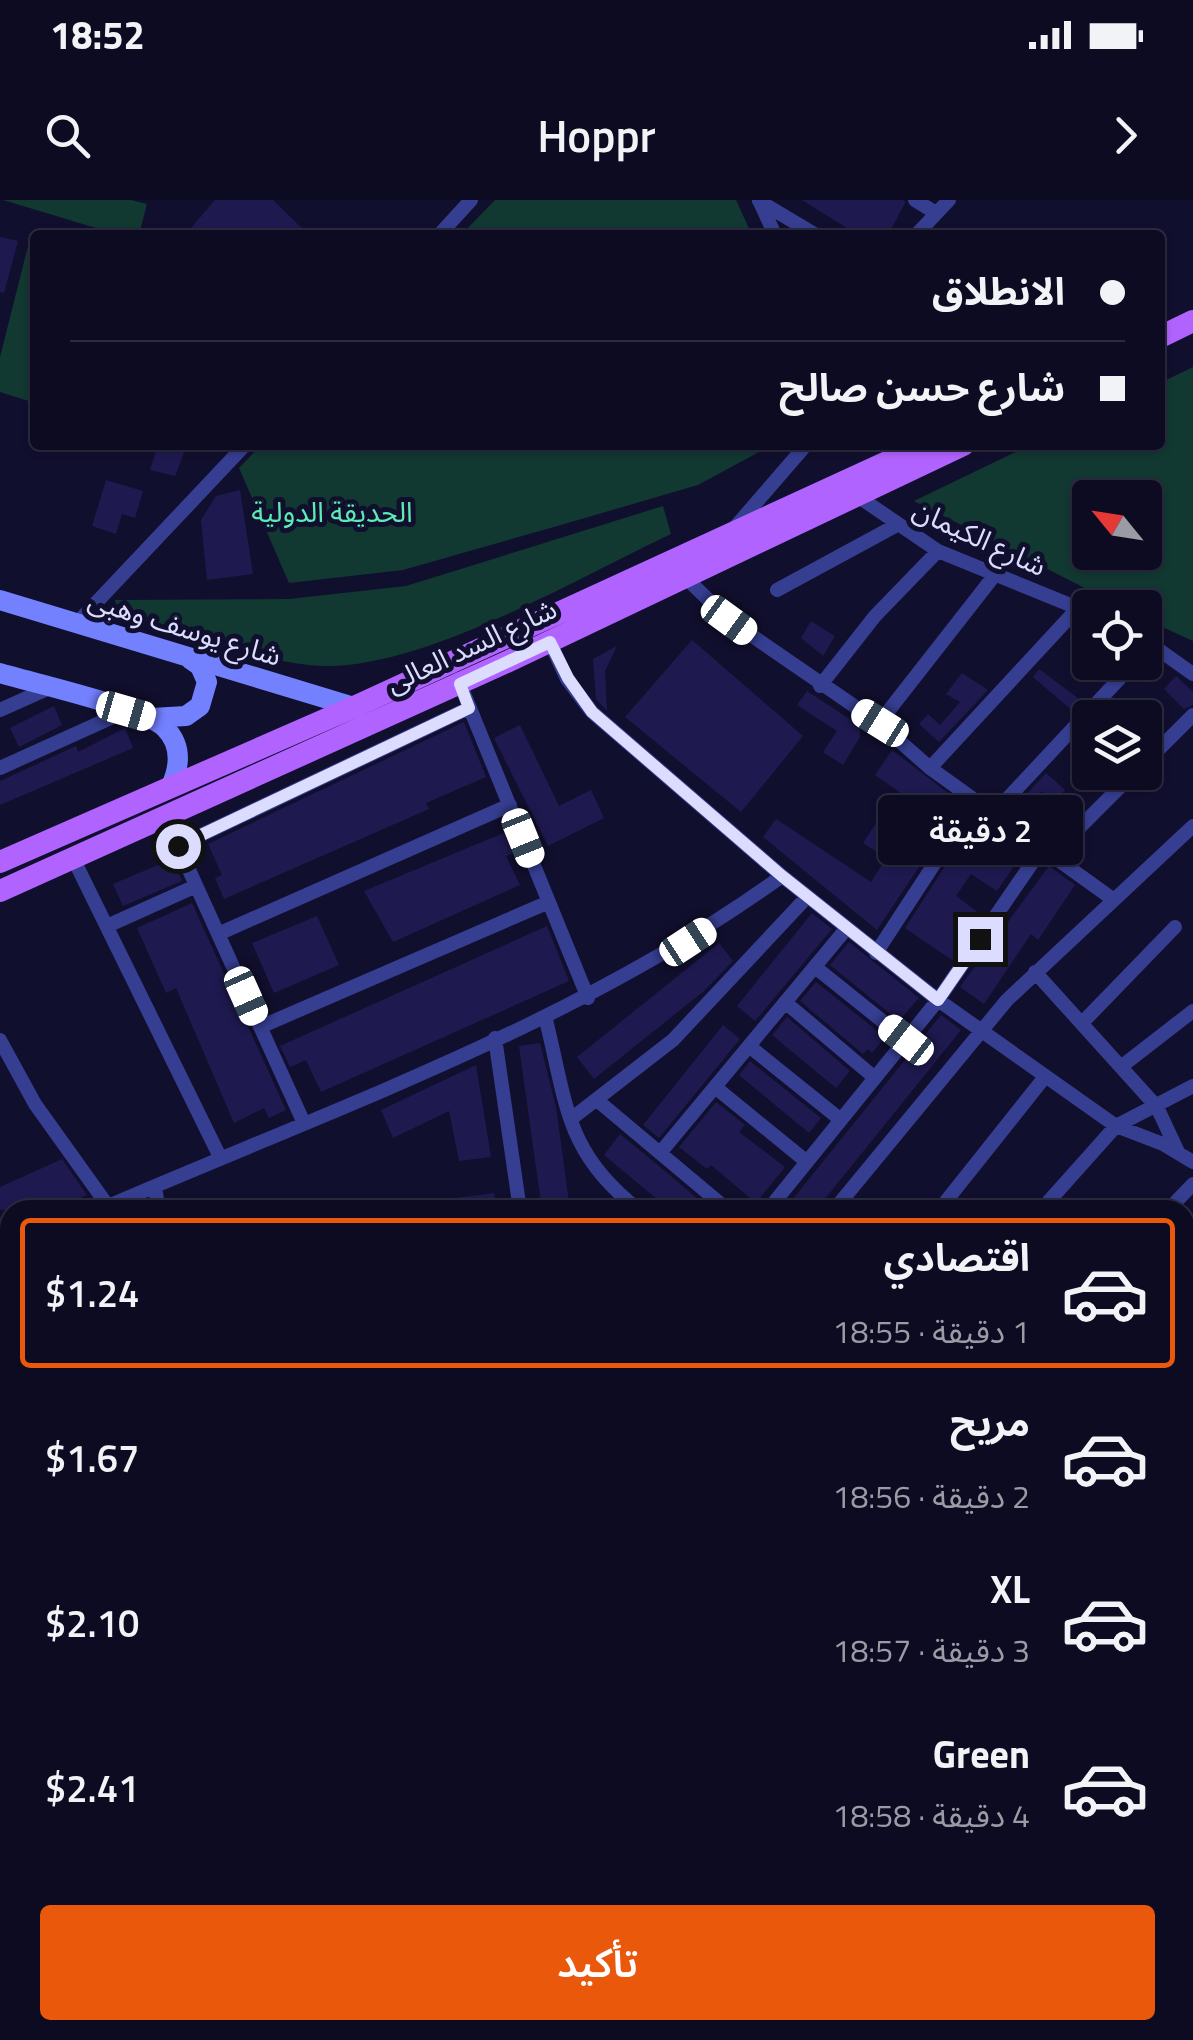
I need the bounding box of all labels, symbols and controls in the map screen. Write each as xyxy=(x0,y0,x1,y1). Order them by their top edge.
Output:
text: 18:52 xyxy=(50,6,145,64)
text: Hoppr xyxy=(537,101,656,169)
icon: search xyxy=(40,108,95,163)
icon: forward xyxy=(1098,108,1153,163)
text: الانطلاق xyxy=(932,262,1065,320)
text: شارع حسن صالح xyxy=(779,358,1065,416)
north arrow xyxy=(1072,480,1162,570)
map controls xyxy=(1072,480,1162,790)
street label: شارع الكيمان xyxy=(906,487,1054,587)
park label: الحديقة الدولية xyxy=(251,490,413,533)
street label: شارع يوسف وهبى xyxy=(83,577,287,677)
street label: شارع السد العالى xyxy=(378,587,564,703)
car xyxy=(696,590,762,650)
button: locate xyxy=(1072,590,1162,680)
car xyxy=(93,688,159,734)
car xyxy=(847,694,913,752)
button: layers xyxy=(1072,700,1162,790)
callout: 2 دقيقة xyxy=(878,794,1082,864)
car xyxy=(498,805,548,871)
text: 2 دقيقة xyxy=(929,806,1032,854)
route start xyxy=(156,824,201,869)
car xyxy=(655,913,721,971)
route end xyxy=(958,917,1003,962)
car xyxy=(220,962,272,1030)
car xyxy=(873,1010,939,1070)
text: اقتصادي xyxy=(884,1228,1030,1286)
icon: car xyxy=(1060,1248,1150,1338)
text: $1.24 xyxy=(45,1264,139,1322)
text: 1 دقيقة · 18:55 xyxy=(832,1307,1030,1355)
text: مريح xyxy=(950,1393,1030,1451)
icon: car xyxy=(1060,1413,1150,1503)
text: $1.67 xyxy=(45,1429,139,1487)
text: 2 دقيقة · 18:56 xyxy=(832,1472,1030,1520)
text: XL xyxy=(990,1560,1030,1618)
icon: car xyxy=(1060,1578,1150,1668)
text: $2.10 xyxy=(45,1594,139,1652)
text: 3 دقيقة · 18:57 xyxy=(832,1626,1030,1674)
text: Green xyxy=(933,1725,1030,1783)
icon: car xyxy=(1060,1743,1150,1833)
text: $2.41 xyxy=(45,1759,139,1817)
text: 4 دقيقة · 18:58 xyxy=(832,1791,1030,1839)
button: تأكيد xyxy=(40,1905,1155,2020)

